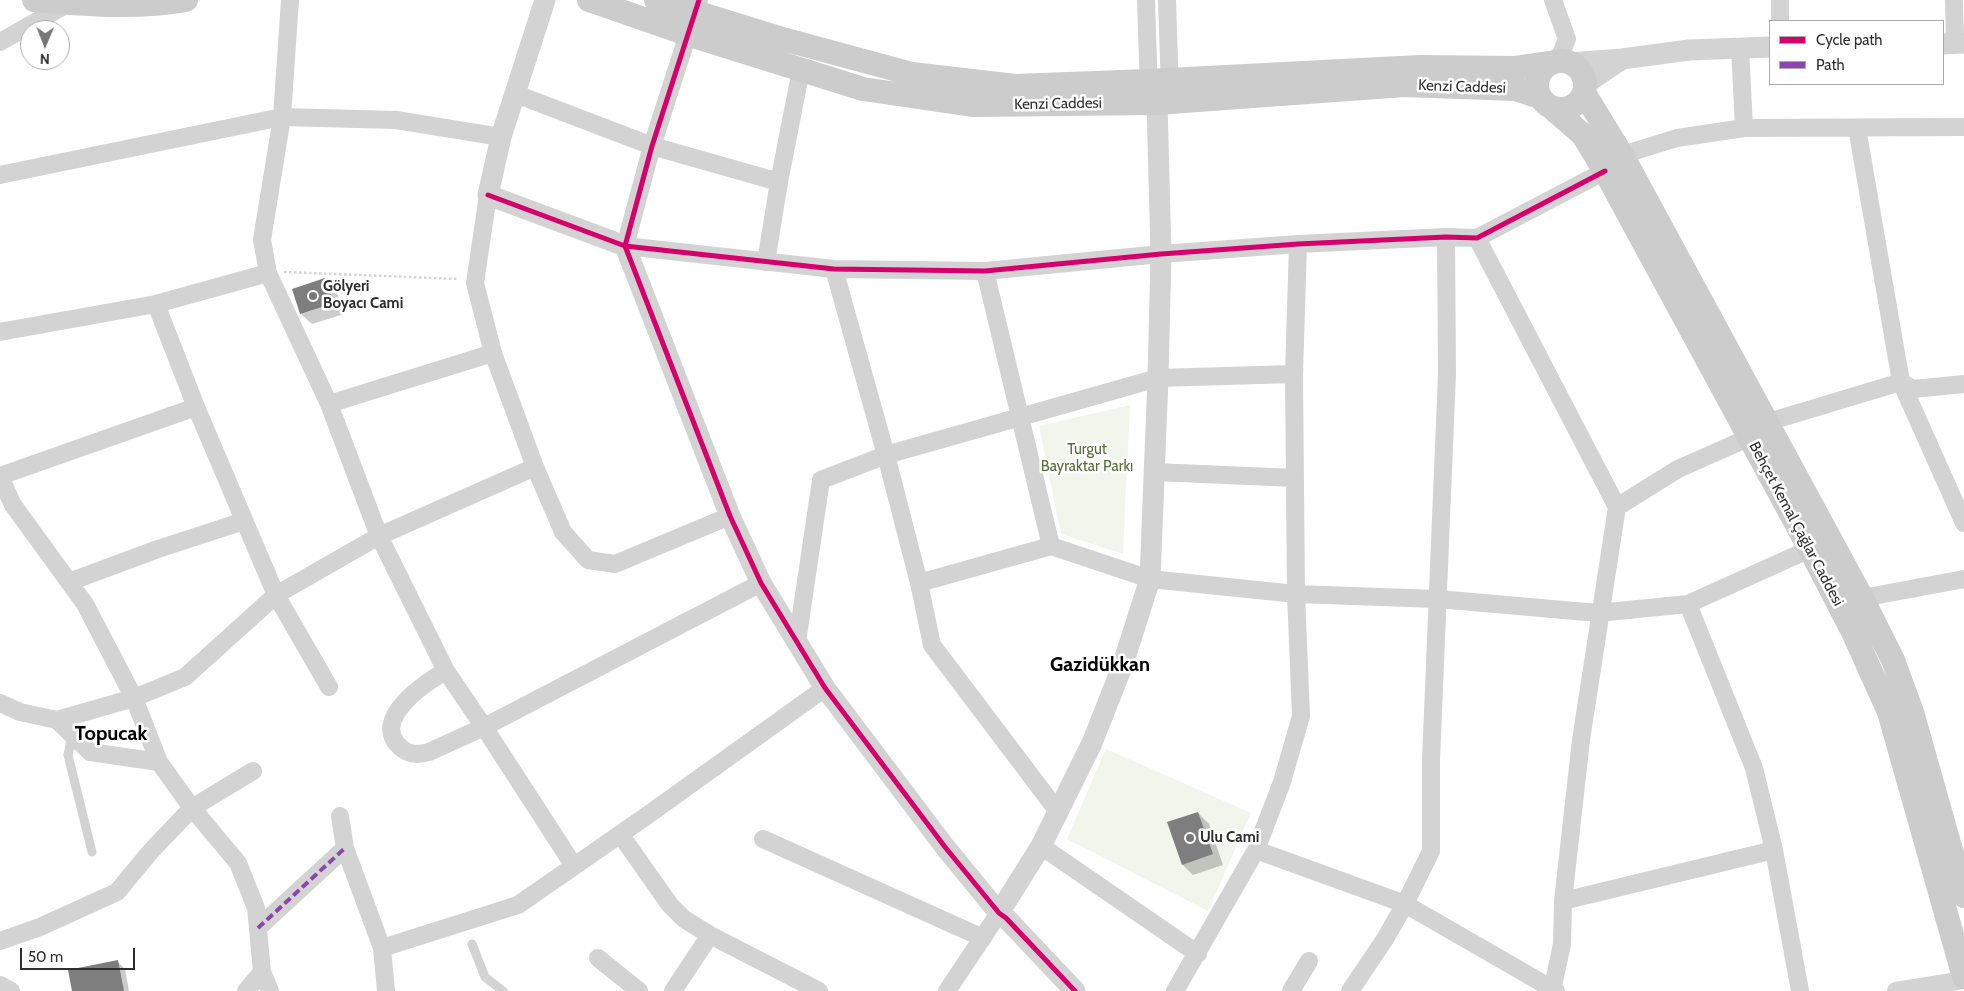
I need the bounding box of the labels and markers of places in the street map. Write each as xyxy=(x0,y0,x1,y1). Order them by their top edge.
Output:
place label: Gölyeri Boyacı Cami xyxy=(323,278,403,313)
marker: Gölyeri Boyacı Cami xyxy=(307,290,319,302)
place label: Ulu Cami xyxy=(1200,829,1259,847)
marker: Ulu Cami xyxy=(1184,832,1196,844)

